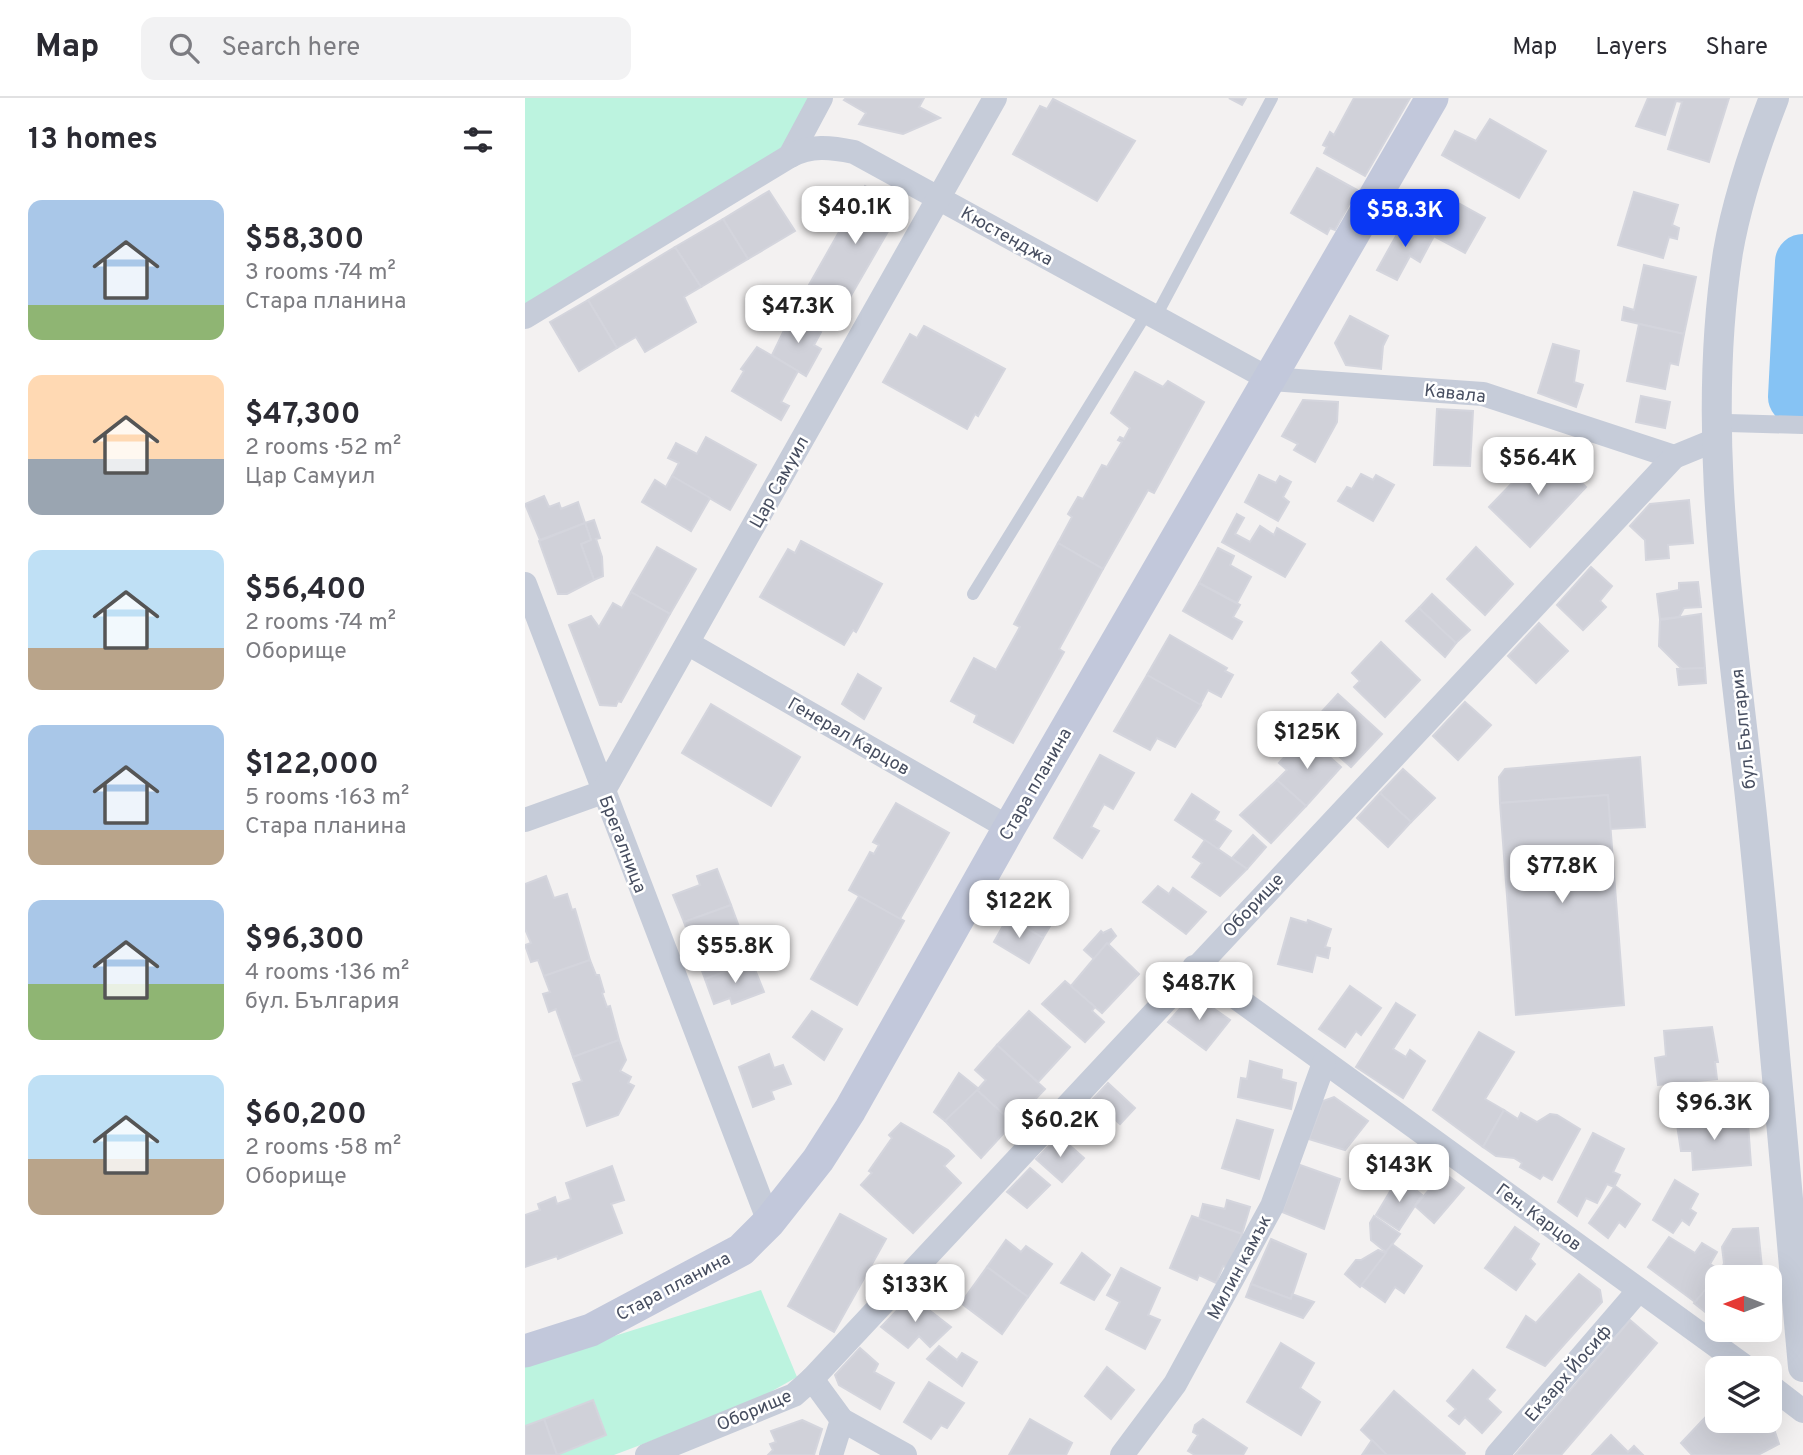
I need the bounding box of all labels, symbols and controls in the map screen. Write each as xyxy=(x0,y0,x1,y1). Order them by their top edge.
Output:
search box xyxy=(141,17,631,80)
text: Map xyxy=(35,27,99,69)
icon: search xyxy=(165,29,203,67)
text: Search here xyxy=(221,32,360,65)
text: Map xyxy=(1512,33,1557,63)
text: Layers xyxy=(1595,33,1667,63)
text: Share xyxy=(1705,33,1768,63)
icon: filters xyxy=(459,121,497,159)
text: 13 homes xyxy=(28,122,158,159)
pin: $40.1K xyxy=(798,186,912,246)
pin: $58.3K xyxy=(1348,190,1462,249)
text: $40.1K xyxy=(818,194,892,223)
text: $58.3K xyxy=(1366,197,1444,226)
street label: Кюстенджа xyxy=(956,203,1056,272)
text: $58,300 xyxy=(245,222,364,259)
icon: home xyxy=(84,228,168,312)
text: 3 rooms · 74 m² xyxy=(245,259,396,288)
pin: $47.3K xyxy=(741,286,855,345)
text: Стара планина xyxy=(245,288,406,317)
text: $47.3K xyxy=(761,293,835,322)
street label: Кавала xyxy=(1423,380,1487,409)
text: $47,300 xyxy=(245,397,361,434)
icon: home xyxy=(84,403,168,487)
street label: Цар Самуил xyxy=(746,433,815,533)
text: 2 rooms · 52 m² xyxy=(245,434,401,463)
pin: $56.4K xyxy=(1481,438,1595,497)
text: $56.4K xyxy=(1499,445,1577,474)
text: Цар Самуил xyxy=(245,463,375,492)
text: $56,400 xyxy=(245,572,366,609)
icon: home xyxy=(84,578,168,662)
text: 2 rooms · 74 m² xyxy=(245,609,396,638)
text: Оборище xyxy=(245,638,347,667)
street label: бул. България xyxy=(1727,668,1762,790)
street label: Генерал Карцов xyxy=(783,693,913,782)
pin: $125K xyxy=(1258,712,1356,771)
text: $125K xyxy=(1273,719,1341,748)
street label: Стара планина xyxy=(995,724,1078,845)
text: $122,000 xyxy=(245,747,379,784)
icon: home xyxy=(84,753,168,837)
text: 5 rooms · 163 m² xyxy=(245,784,409,813)
street label: Брегалница xyxy=(592,793,651,897)
text: Стара планина xyxy=(245,813,406,842)
pin: $77.8K xyxy=(1505,846,1619,905)
text: $77.8K xyxy=(1526,853,1598,882)
street label: Оборище xyxy=(1219,869,1290,943)
pin: $122K xyxy=(970,880,1068,940)
text: $122K xyxy=(985,888,1053,917)
text: $96,300 xyxy=(245,922,365,959)
pin: $55.8K xyxy=(678,926,792,985)
icon: home xyxy=(84,928,168,1012)
text: $55.8K xyxy=(696,933,774,962)
text: 4 rooms · 136 m² xyxy=(245,959,409,988)
pin: $48.7K xyxy=(1142,962,1256,1022)
text: $48.7K xyxy=(1162,970,1236,999)
text: бул. България xyxy=(245,988,399,1017)
pin: $96.3K xyxy=(1657,1082,1771,1142)
text: $96.3K xyxy=(1675,1090,1753,1119)
text: $60,200 xyxy=(245,1097,367,1134)
pin: $60.2K xyxy=(1003,1100,1117,1159)
icon: home xyxy=(84,1103,168,1187)
text: $60.2K xyxy=(1020,1107,1100,1136)
text: 2 rooms · 58 m² xyxy=(245,1134,401,1163)
pin: $143K xyxy=(1350,1144,1448,1204)
text: $143K xyxy=(1365,1152,1433,1181)
text: Оборище xyxy=(245,1163,347,1192)
street label: Ген. Карцов xyxy=(1491,1179,1585,1257)
street label: Милин камък xyxy=(1203,1211,1278,1324)
street label: Стара планина xyxy=(613,1248,735,1327)
pin: $133K xyxy=(866,1264,964,1324)
north arrow xyxy=(1705,1265,1781,1342)
map controls xyxy=(1705,1265,1782,1433)
text: $133K xyxy=(882,1272,948,1301)
street label: Екзарх Йосиф xyxy=(1519,1319,1618,1427)
button: layers xyxy=(1705,1356,1782,1433)
street label: Оборище xyxy=(713,1385,796,1438)

